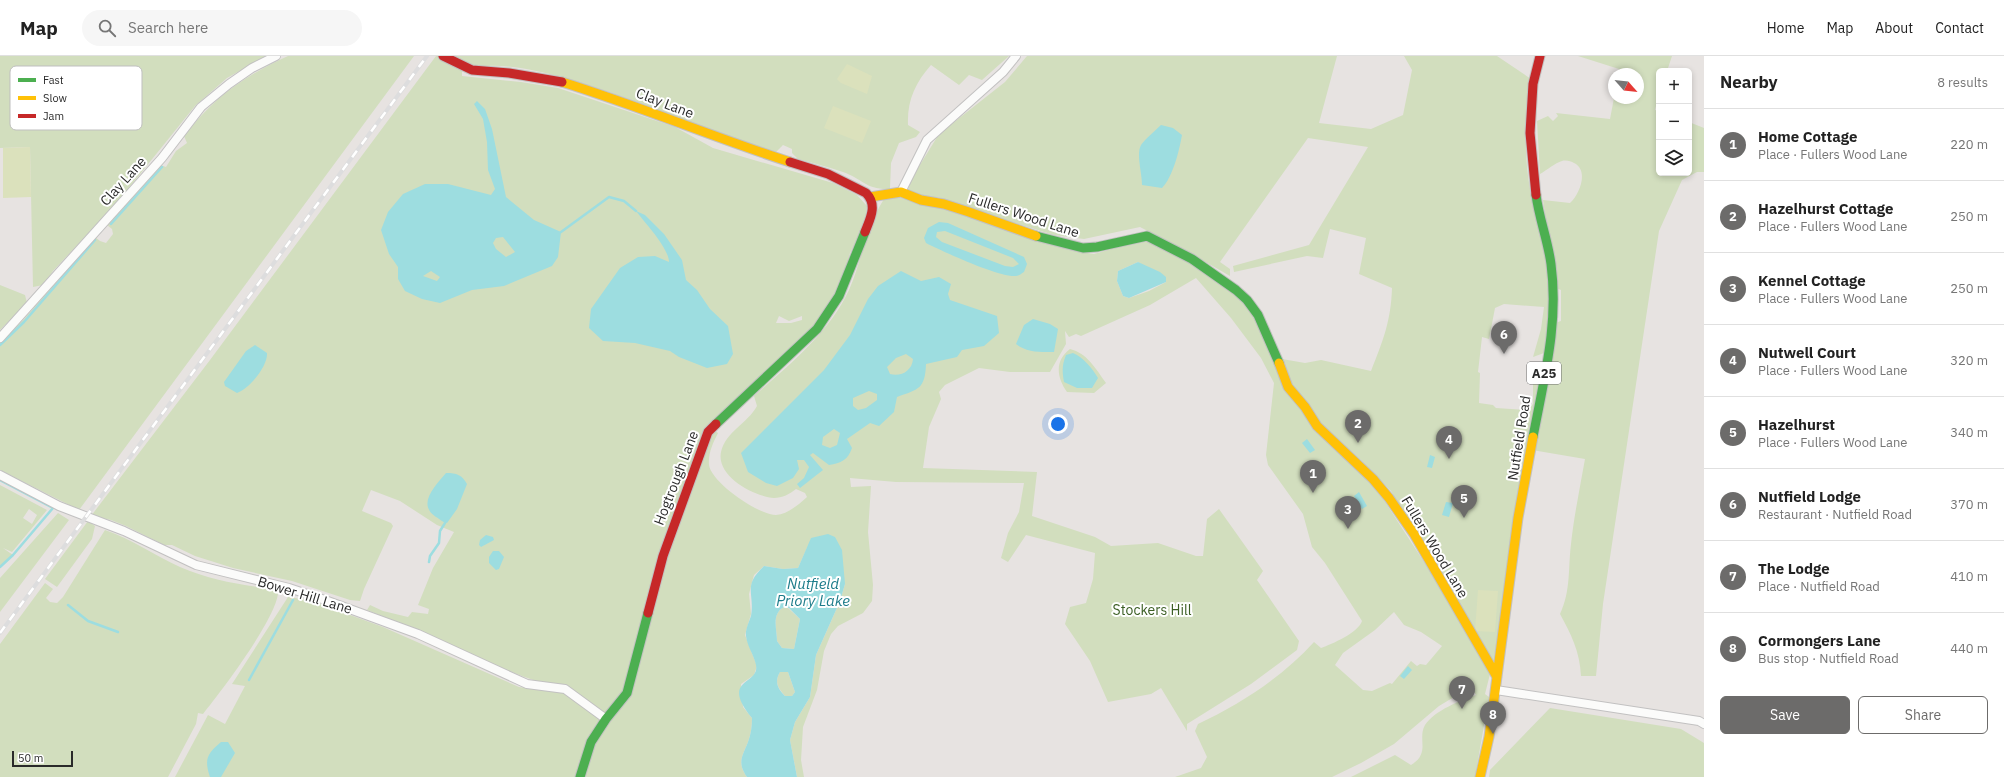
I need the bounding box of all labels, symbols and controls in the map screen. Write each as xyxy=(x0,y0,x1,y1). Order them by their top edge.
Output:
search box xyxy=(82,10,362,46)
text: Map xyxy=(20,16,58,40)
icon: search xyxy=(96,17,118,39)
text: Search here xyxy=(128,18,208,37)
text: Home xyxy=(1767,19,1804,37)
text: Map xyxy=(1826,19,1853,37)
text: About xyxy=(1875,19,1913,37)
text: Contact xyxy=(1935,19,1984,37)
legend xyxy=(10,66,142,130)
north arrow xyxy=(1608,68,1644,104)
map controls xyxy=(1656,68,1692,176)
button: + xyxy=(1656,68,1692,104)
text: Nearby xyxy=(1720,71,1778,93)
text: Fast xyxy=(43,73,64,87)
text: 8 results xyxy=(1937,74,1988,91)
street label: Clay Lane xyxy=(634,84,697,122)
text: Slow xyxy=(43,91,67,105)
button: − xyxy=(1656,104,1692,140)
text: Jam xyxy=(43,109,64,123)
text: Home Cottage xyxy=(1758,127,1857,146)
text: 1 xyxy=(1729,136,1737,153)
text: 220 m xyxy=(1950,136,1988,153)
button: layers xyxy=(1656,140,1692,176)
text: Place · Fullers Wood Lane xyxy=(1758,146,1908,163)
street label: Clay Lane xyxy=(96,152,150,209)
street label: Fullers Wood Lane xyxy=(966,189,1082,241)
text: Hazelhurst Cottage xyxy=(1758,199,1893,218)
text: 2 xyxy=(1729,208,1737,225)
text: 250 m xyxy=(1950,208,1988,225)
text: Place · Fullers Wood Lane xyxy=(1758,218,1908,235)
text: Kennel Cottage xyxy=(1758,271,1866,290)
text: 3 xyxy=(1729,280,1737,297)
text: 250 m xyxy=(1950,280,1988,297)
text: Place · Fullers Wood Lane xyxy=(1758,290,1908,307)
pin: 6 xyxy=(1491,321,1517,354)
text: Nutwell Court xyxy=(1758,343,1856,362)
text: 4 xyxy=(1729,352,1737,369)
text: 320 m xyxy=(1950,352,1988,369)
road number: A25 xyxy=(1527,362,1561,384)
text: Place · Fullers Wood Lane xyxy=(1758,362,1908,379)
street label: Nutfield Road xyxy=(1503,394,1535,482)
pin: 2 xyxy=(1345,410,1371,443)
your location xyxy=(1048,414,1068,434)
text: Hazelhurst xyxy=(1758,415,1835,434)
text: 5 xyxy=(1729,424,1737,441)
text: 340 m xyxy=(1950,424,1988,441)
pin: 4 xyxy=(1436,426,1462,459)
street label: Hogtrough Lane xyxy=(650,428,702,528)
text: Place · Fullers Wood Lane xyxy=(1758,434,1908,451)
pin: 1 xyxy=(1300,460,1326,493)
pin: 5 xyxy=(1451,485,1477,518)
text: Nutfield Lodge xyxy=(1758,487,1861,506)
street label: Fullers Wood Lane xyxy=(1398,493,1473,601)
pin: 3 xyxy=(1335,496,1361,529)
text: 6 xyxy=(1729,496,1737,513)
text: 370 m xyxy=(1950,496,1988,513)
text: Restaurant · Nutfield Road xyxy=(1758,506,1912,523)
text: The Lodge xyxy=(1758,559,1830,578)
text: 7 xyxy=(1729,568,1737,585)
text: 410 m xyxy=(1950,568,1988,585)
street label: Bower Hill Lane xyxy=(255,572,355,618)
water label: Nutfield Priory Lake xyxy=(776,574,850,610)
text: Place · Nutfield Road xyxy=(1758,578,1880,595)
park label: Stockers Hill xyxy=(1113,601,1192,619)
text: Cormongers Lane xyxy=(1758,631,1881,650)
text: 8 xyxy=(1729,640,1737,657)
text: 440 m xyxy=(1950,640,1988,657)
text: Bus stop · Nutfield Road xyxy=(1758,650,1899,667)
pin: 7 xyxy=(1449,676,1475,709)
button: Save xyxy=(1720,696,1850,734)
button: Share xyxy=(1858,696,1988,734)
pin: 8 xyxy=(1480,701,1506,734)
scale bar xyxy=(12,749,73,768)
text: 50 m xyxy=(18,751,43,765)

